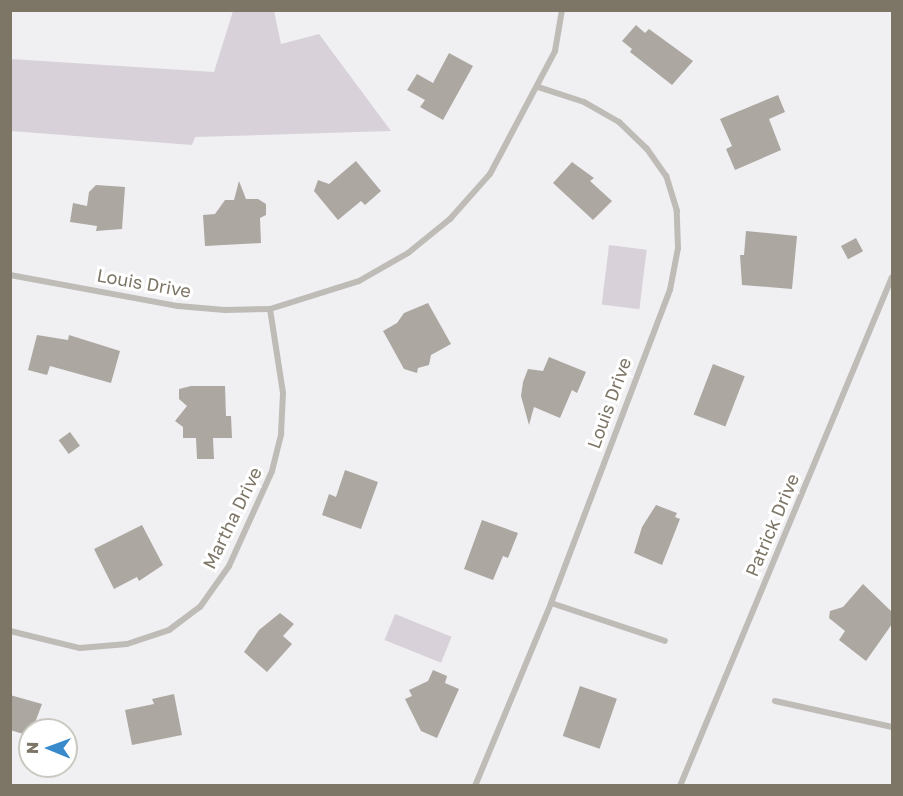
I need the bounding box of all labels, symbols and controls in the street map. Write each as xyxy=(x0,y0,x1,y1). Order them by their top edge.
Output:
street label: Louis Drive xyxy=(95,264,193,302)
street label: Louis Drive xyxy=(583,355,635,451)
street label: Martha Drive xyxy=(198,464,266,572)
street label: Patrick Drive xyxy=(741,470,803,580)
north arrow xyxy=(18,718,78,778)
text: N xyxy=(22,741,42,754)

